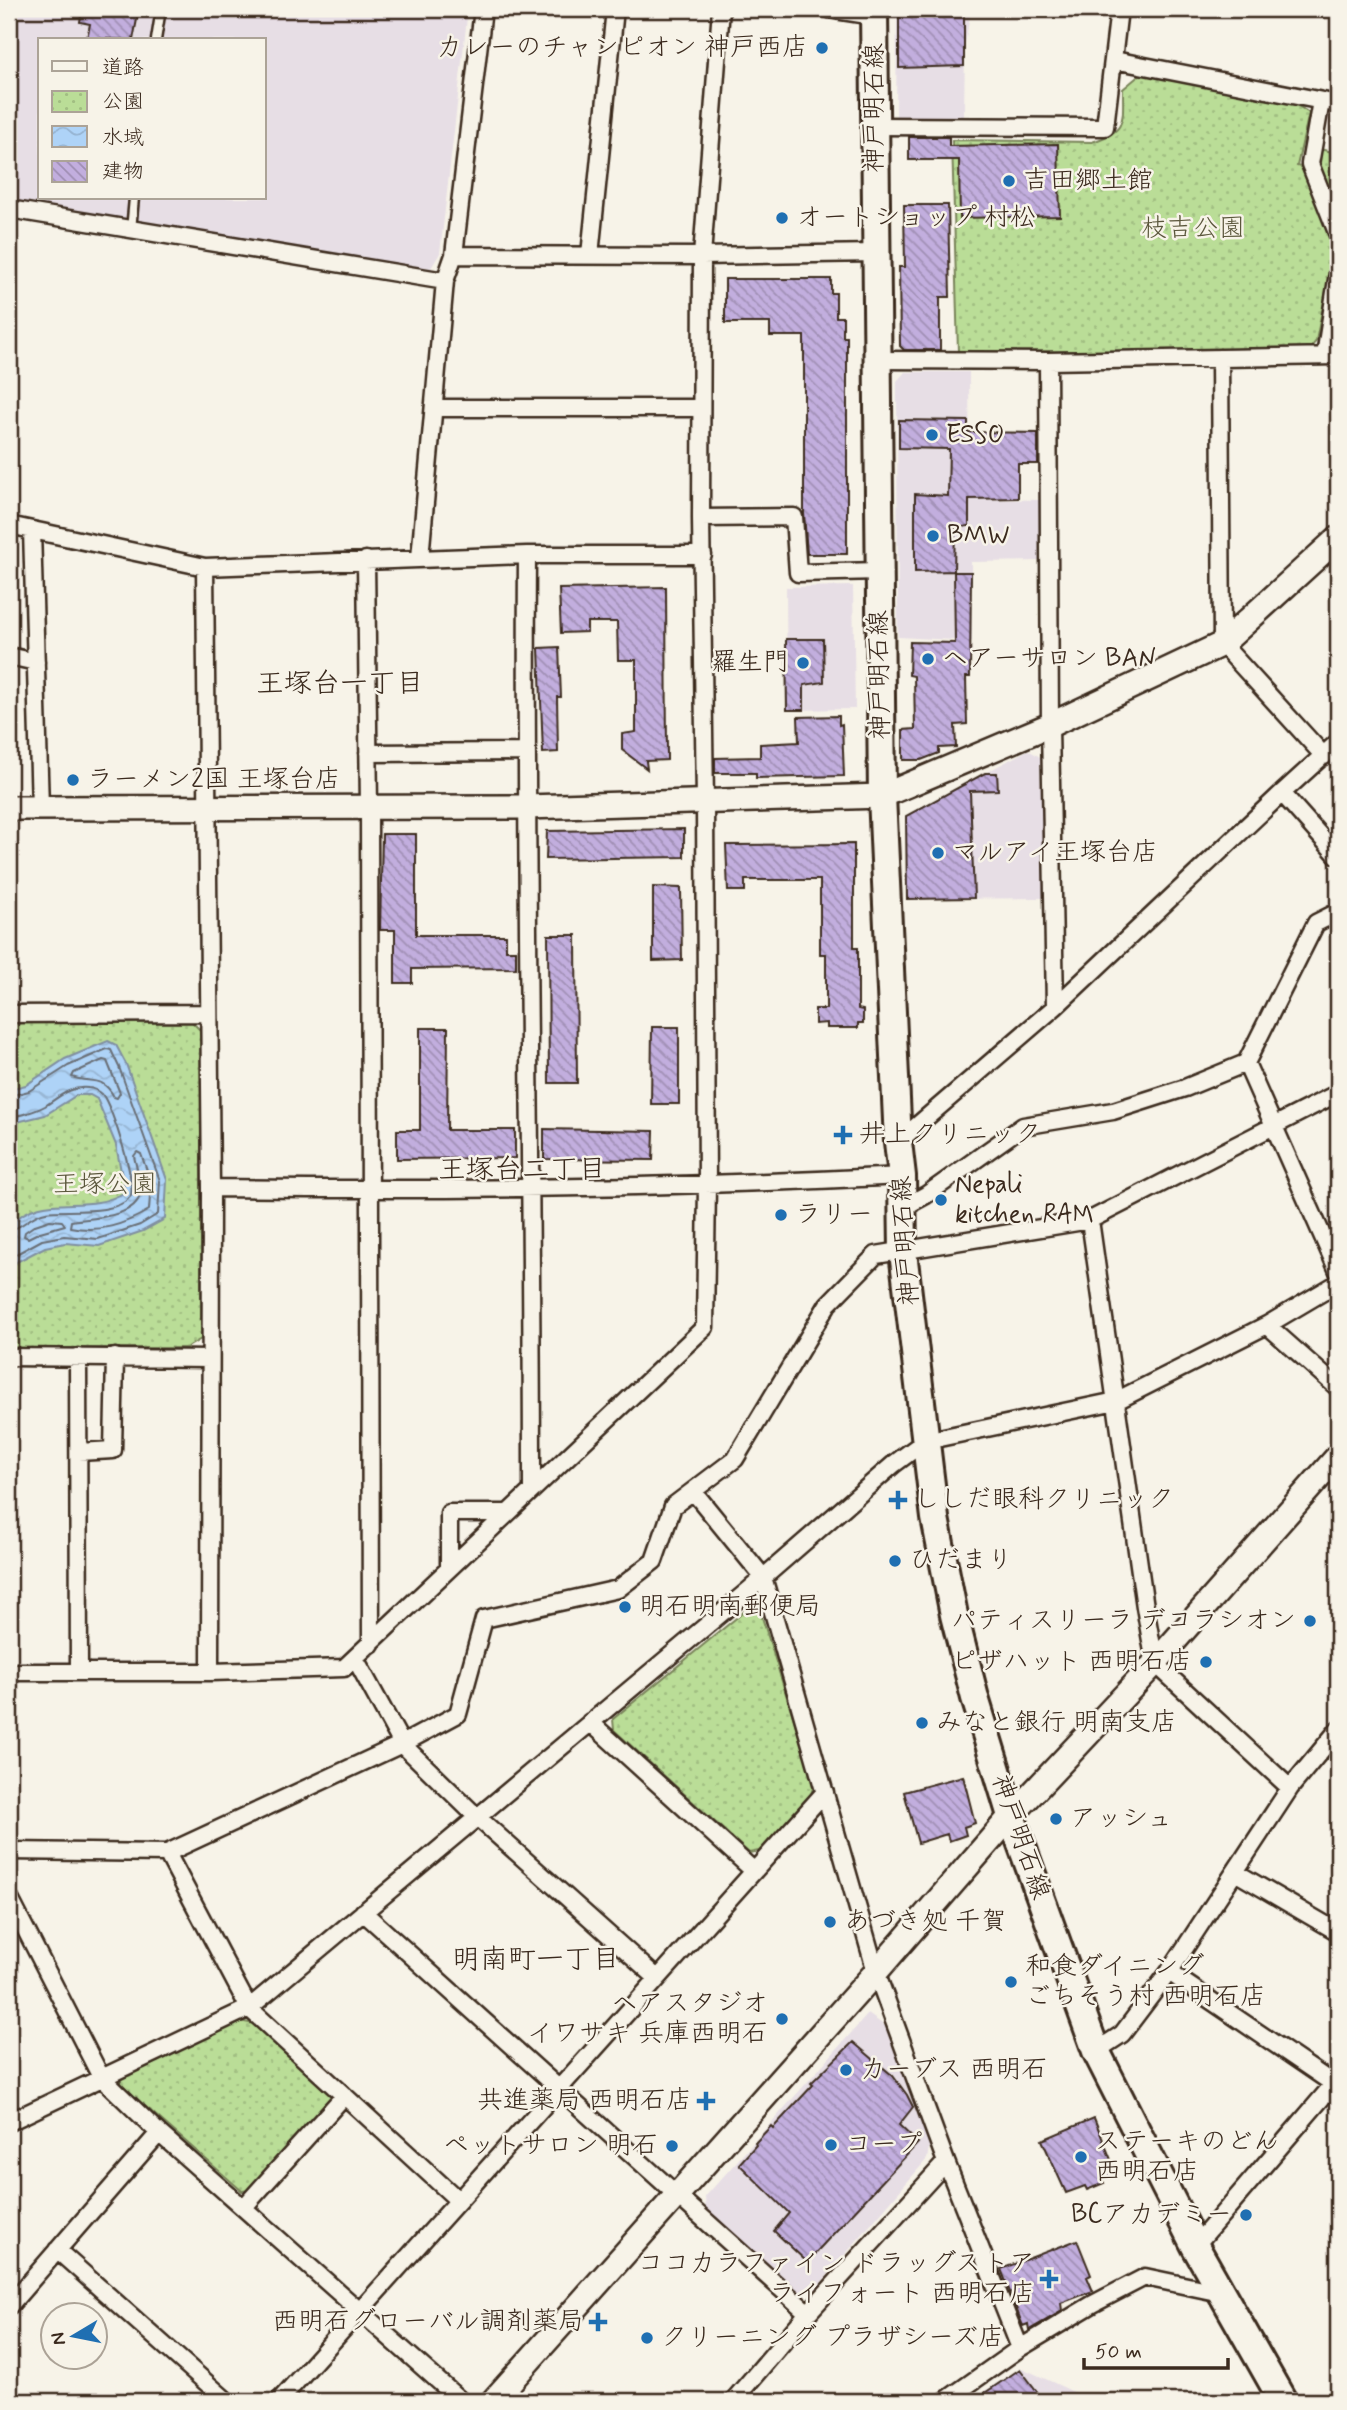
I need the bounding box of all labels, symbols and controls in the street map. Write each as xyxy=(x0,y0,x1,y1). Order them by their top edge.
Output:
place label: カレーのチャンピオン 神戸西店 xyxy=(436,31,808,65)
legend xyxy=(38,38,266,200)
marker: カレーのチャンピオン 神戸西店 xyxy=(814,40,830,56)
street label: 神戸明石線 xyxy=(858,43,892,173)
text: 道路 xyxy=(102,54,144,82)
text: 公園 xyxy=(102,88,144,116)
text: 水域 xyxy=(102,124,144,152)
text: 建物 xyxy=(102,158,144,186)
place label: 吉田郷土館 xyxy=(1023,164,1153,198)
marker: 吉田郷土館 xyxy=(1001,173,1017,189)
place label: オートショップ 村松 xyxy=(796,201,1036,235)
marker: オートショップ 村松 xyxy=(774,210,790,226)
park label: 枝吉公園 xyxy=(1141,212,1245,246)
place label: ESSO xyxy=(946,418,1005,452)
marker: ESSO xyxy=(924,427,940,443)
place label: BMW xyxy=(947,519,1010,553)
marker: BMW xyxy=(925,528,941,544)
street label: 神戸明石線 xyxy=(862,610,898,740)
place label: ヘアーサロン BAN xyxy=(942,642,1156,676)
place label: 羅生門 xyxy=(711,646,789,680)
marker: ヘアーサロン BAN xyxy=(920,651,936,667)
marker: 羅生門 xyxy=(795,655,811,671)
district label: 王塚台一丁目 xyxy=(256,666,424,703)
place label: ラーメン2国 王塚台店 xyxy=(87,763,341,797)
marker: ラーメン2国 王塚台店 xyxy=(65,772,81,788)
place label: マルアイ王塚台店 xyxy=(952,836,1158,870)
marker: マルアイ王塚台店 xyxy=(930,845,946,861)
place label: 井上クリニック xyxy=(859,1118,1041,1152)
marker: 井上クリニック xyxy=(833,1125,853,1145)
district label: 王塚台二丁目 xyxy=(438,1152,606,1189)
park label: 王塚公園 xyxy=(53,1168,157,1202)
place label: Nepali kitchen RAM xyxy=(955,1168,1094,1232)
street label: 神戸明石線 xyxy=(885,1175,927,1307)
marker: Nepali kitchen RAM xyxy=(933,1192,949,1208)
place label: ラリー xyxy=(795,1198,873,1232)
marker: ラリー xyxy=(773,1207,789,1223)
place label: ししだ眼科クリニック xyxy=(914,1483,1174,1517)
marker: ししだ眼科クリニック xyxy=(888,1490,908,1510)
place label: ひだまり xyxy=(909,1544,1013,1578)
marker: ひだまり xyxy=(887,1553,903,1569)
place label: 明石明南郵便局 xyxy=(639,1590,821,1624)
marker: 明石明南郵便局 xyxy=(617,1599,633,1615)
place label: パティスリーラ デコラシオン xyxy=(951,1604,1296,1638)
marker: パティスリーラ デコラシオン xyxy=(1302,1613,1318,1629)
place label: ピザハット 西明石店 xyxy=(951,1645,1192,1679)
marker: ピザハット 西明石店 xyxy=(1198,1654,1214,1670)
place label: みなと銀行 明南支店 xyxy=(936,1706,1177,1740)
marker: みなと銀行 明南支店 xyxy=(914,1715,930,1731)
street label: 神戸明石線 xyxy=(983,1770,1057,1904)
place label: アッシュ xyxy=(1070,1802,1172,1836)
marker: アッシュ xyxy=(1048,1811,1064,1827)
place label: あづき処 千賀 xyxy=(844,1905,1007,1939)
marker: あづき処 千賀 xyxy=(822,1914,838,1930)
district label: 明南町一丁目 xyxy=(452,1942,620,1979)
place label: 和食ダイニング ごちそう村 西明石店 xyxy=(1025,1950,1266,2014)
marker: 和食ダイニング ごちそう村 西明石店 xyxy=(1003,1974,1019,1990)
place label: ヘアスタジオ イワサキ 兵庫西明石 xyxy=(527,1987,768,2051)
marker: ヘアスタジオ イワサキ 兵庫西明石 xyxy=(774,2011,790,2027)
place label: カーブス 西明石 xyxy=(860,2053,1047,2087)
marker: カーブス 西明石 xyxy=(838,2062,854,2078)
place label: 共進薬局 西明石店 xyxy=(477,2084,692,2118)
marker: 共進薬局 西明石店 xyxy=(698,2093,714,2109)
place label: ステーキのどん 西明石店 xyxy=(1095,2125,1279,2189)
place label: コープ xyxy=(845,2128,922,2162)
place label: ペットサロン 明石 xyxy=(443,2129,658,2163)
marker: コープ xyxy=(823,2137,839,2153)
marker: ペットサロン 明石 xyxy=(664,2138,680,2154)
marker: ステーキのどん 西明石店 xyxy=(1073,2149,1089,2165)
place label: BCアカデミー xyxy=(1071,2198,1232,2232)
marker: BCアカデミー xyxy=(1238,2207,1254,2223)
place label: ココカラファイン ドラッグストア ライフォート 西明石店 xyxy=(637,2247,1035,2311)
marker: ココカラファイン ドラッグストア ライフォート 西明石店 xyxy=(1041,2271,1057,2287)
north arrow xyxy=(38,2302,108,2372)
place label: 西明石グローバル調剤薬局 xyxy=(272,2305,584,2339)
marker: 西明石グローバル調剤薬局 xyxy=(590,2314,606,2330)
place label: クリーニング プラザシーズ店 xyxy=(661,2321,1004,2355)
scale bar xyxy=(1084,2326,1228,2370)
text: N xyxy=(45,2330,72,2347)
marker: クリーニング プラザシーズ店 xyxy=(639,2330,655,2346)
text: 50 m xyxy=(1095,2338,1142,2366)

